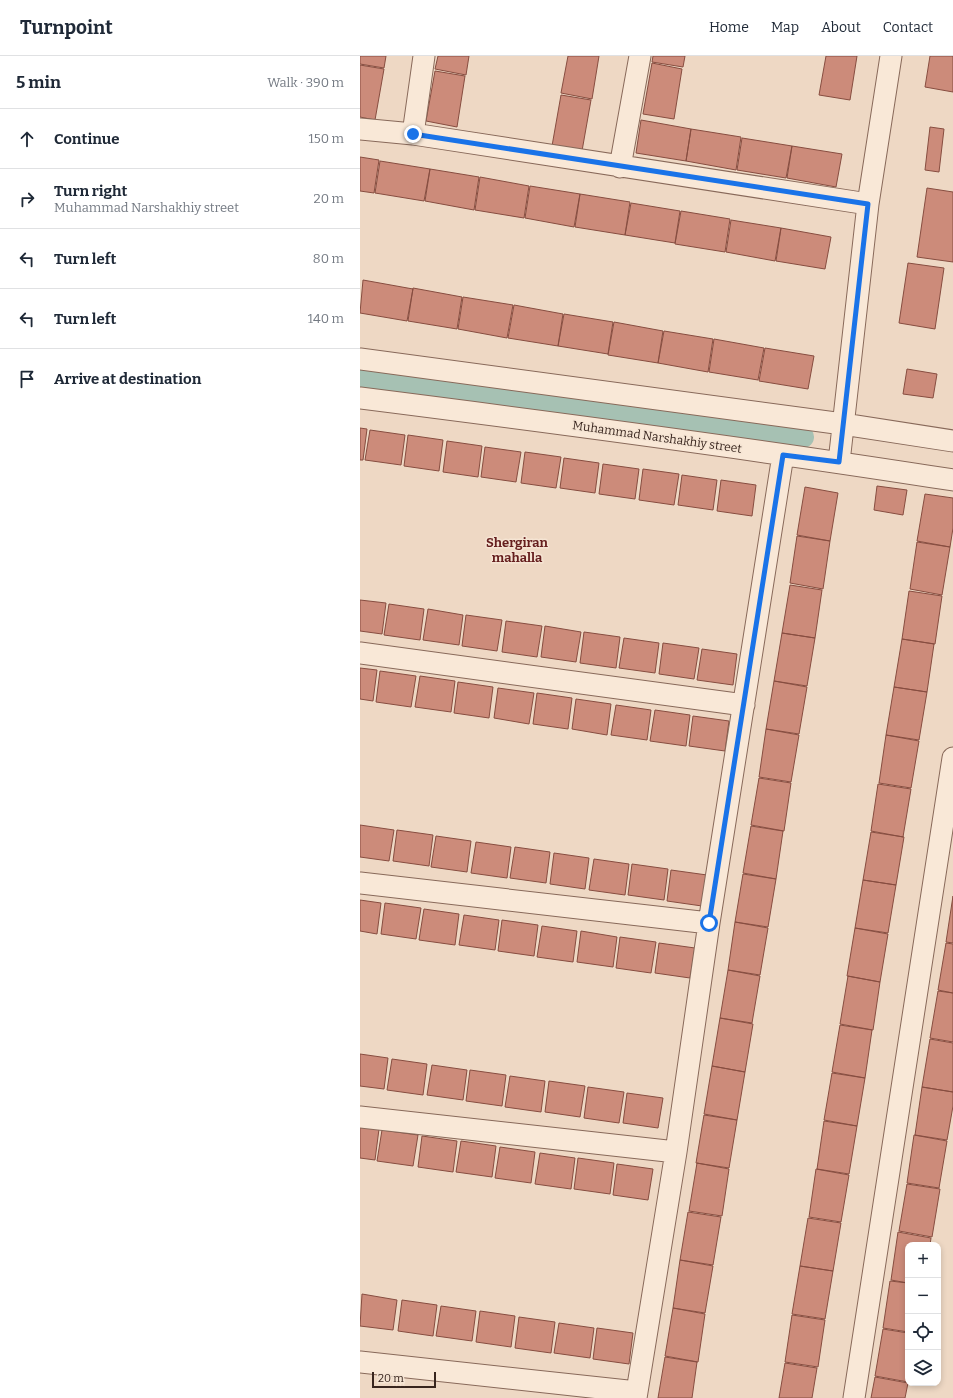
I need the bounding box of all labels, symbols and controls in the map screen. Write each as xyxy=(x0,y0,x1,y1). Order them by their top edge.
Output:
text: Turnpoint xyxy=(20,16,113,39)
text: Home xyxy=(709,19,749,36)
text: Map xyxy=(771,19,799,36)
text: About xyxy=(821,19,861,36)
text: Contact xyxy=(883,19,933,36)
text: 5 min xyxy=(16,72,61,93)
text: Walk · 390 m xyxy=(267,75,344,90)
route end xyxy=(404,125,422,143)
icon: ahead xyxy=(16,128,38,150)
text: Continue xyxy=(54,130,120,148)
text: 150 m xyxy=(308,131,344,146)
text: Turn right xyxy=(54,182,127,200)
icon: right xyxy=(16,188,38,210)
text: 20 m xyxy=(314,191,344,206)
text: Muhammad Narshakhiy street xyxy=(54,200,239,215)
icon: left xyxy=(16,248,38,270)
text: Turn left xyxy=(54,250,116,268)
text: 80 m xyxy=(313,251,344,266)
icon: left xyxy=(16,308,38,330)
text: Turn left xyxy=(54,310,116,328)
text: 140 m xyxy=(308,311,344,326)
icon: arrive xyxy=(16,368,38,390)
text: Arrive at destination xyxy=(54,370,201,388)
street label: Muhammad Narshakhiy street xyxy=(572,418,743,456)
district label: Shergiran mahalla xyxy=(486,535,549,565)
route start xyxy=(700,914,718,932)
map controls xyxy=(905,1242,941,1386)
button: + xyxy=(905,1242,941,1278)
button: − xyxy=(905,1278,941,1314)
button: locate xyxy=(905,1314,941,1350)
button: layers xyxy=(905,1350,941,1386)
scale bar xyxy=(372,1370,436,1389)
text: 20 m xyxy=(378,1372,404,1385)

